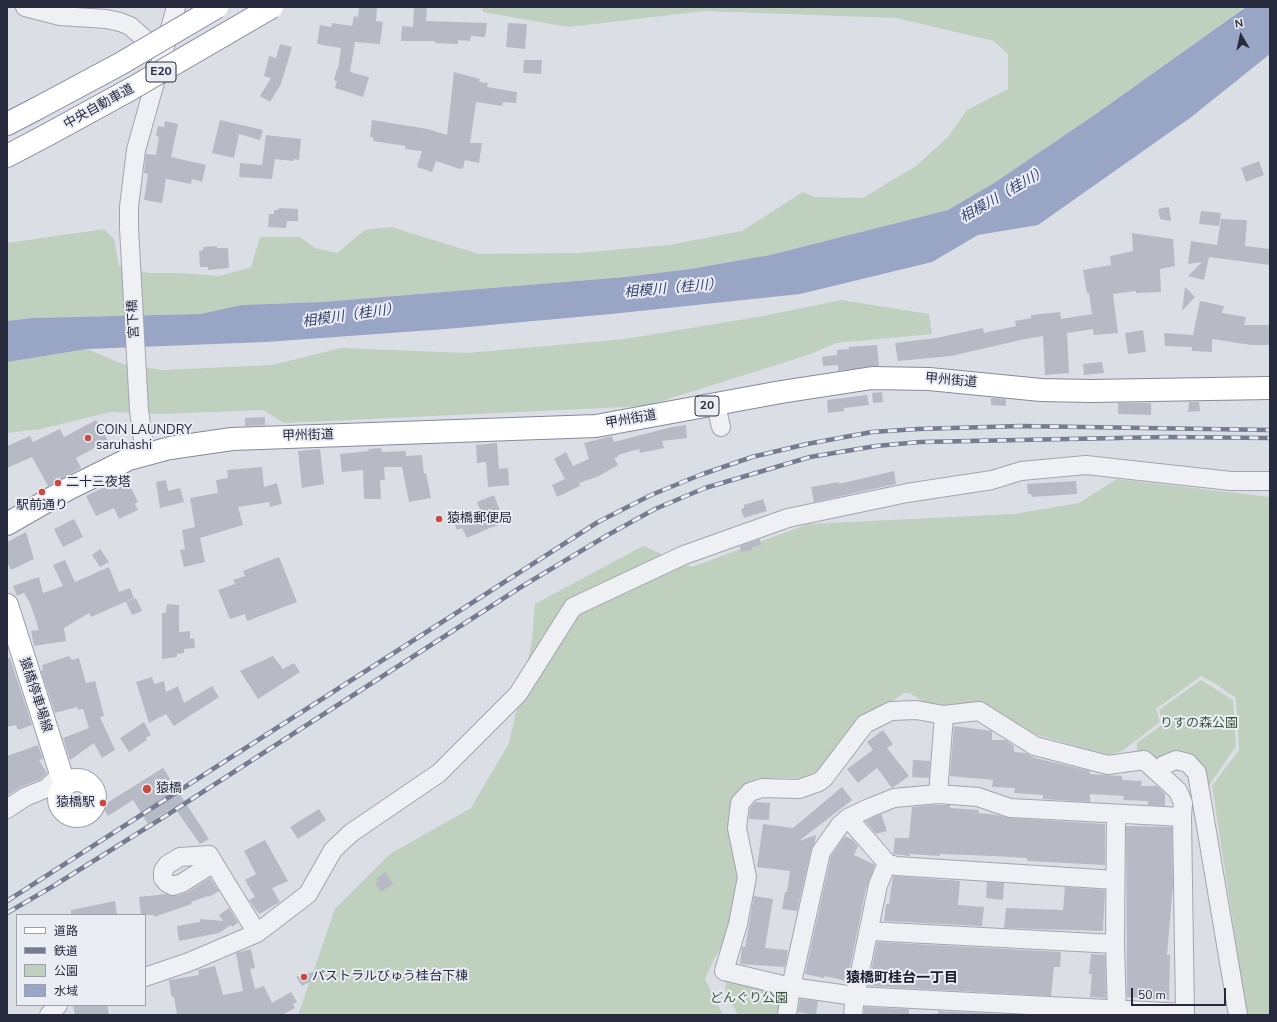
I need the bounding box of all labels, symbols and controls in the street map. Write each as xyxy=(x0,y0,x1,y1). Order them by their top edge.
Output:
north arrow xyxy=(1221,16,1261,56)
text: N xyxy=(1234,16,1244,32)
road number: E20 xyxy=(146,62,176,82)
street label: 中央自動車道 xyxy=(61,81,137,133)
water label: 相模川（桂川） xyxy=(957,163,1051,227)
water label: 相模川（桂川） xyxy=(623,276,723,302)
street label: 宮下橋 xyxy=(125,299,143,339)
water label: 相模川（桂川） xyxy=(301,301,401,331)
street label: 甲州街道 xyxy=(924,371,978,391)
road number: 20 xyxy=(695,396,719,416)
street label: 甲州街道 xyxy=(604,408,658,432)
place label: COIN LAUNDRY saruhashi xyxy=(96,423,192,454)
street label: 甲州街道 xyxy=(282,427,334,445)
marker: COIN LAUNDRY saruhashi xyxy=(83,433,93,443)
place label: 二十三夜塔 xyxy=(66,475,131,491)
marker: 二十三夜塔 xyxy=(53,478,63,488)
marker: 駅前通り xyxy=(37,487,47,497)
place label: 駅前通り xyxy=(16,498,68,514)
place label: 猿橋郵便局 xyxy=(447,511,512,527)
marker: 猿橋郵便局 xyxy=(434,514,444,524)
street label: 猿橋停車場線 xyxy=(16,655,54,735)
park label: りすの森公園 xyxy=(1160,716,1238,732)
place label: 猿橋 xyxy=(156,781,182,797)
marker: 猿橋 xyxy=(141,783,153,795)
place label: 猿橋駅 xyxy=(56,795,95,811)
marker: 猿橋駅 xyxy=(98,798,108,808)
legend xyxy=(16,914,146,1006)
text: 道路 xyxy=(54,923,78,939)
text: 鉄道 xyxy=(54,943,78,959)
text: 公園 xyxy=(54,963,78,979)
place label: パストラルびゅう桂台下棟 xyxy=(312,969,468,985)
district label: 猿橋町桂台一丁目 xyxy=(846,971,958,987)
marker: パストラルびゅう桂台下棟 xyxy=(299,972,309,982)
scale bar xyxy=(1133,980,1228,1006)
text: 水域 xyxy=(54,983,78,999)
text: 50 m xyxy=(1138,987,1166,1003)
park label: どんぐり公園 xyxy=(710,991,788,1007)

